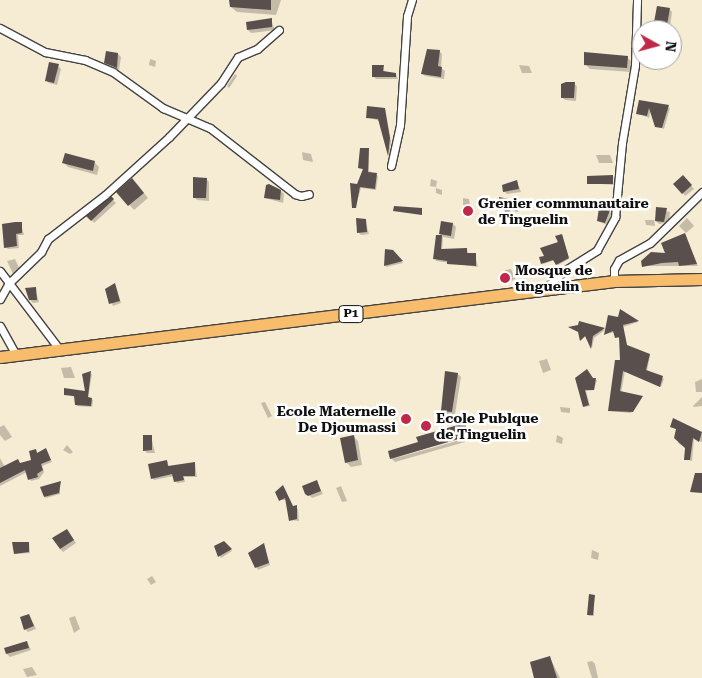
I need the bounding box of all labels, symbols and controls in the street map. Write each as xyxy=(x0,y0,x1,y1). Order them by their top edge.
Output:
north arrow xyxy=(632,20,682,70)
text: N xyxy=(662,40,679,53)
place label: Grenier communautaire de Tinguelin xyxy=(478,195,649,228)
marker: Grenier communautaire de Tinguelin xyxy=(462,205,474,217)
place label: Mosque de tinguelin xyxy=(515,262,592,294)
marker: Mosque de tinguelin xyxy=(499,272,511,284)
road number: P1 xyxy=(337,304,365,324)
place label: Ecole Maternelle De Djoumassi xyxy=(277,403,396,436)
place label: Ecole Publque de Tinguelin xyxy=(436,410,539,442)
marker: Ecole Maternelle De Djoumassi xyxy=(400,413,412,425)
marker: Ecole Publque de Tinguelin xyxy=(420,420,432,432)

